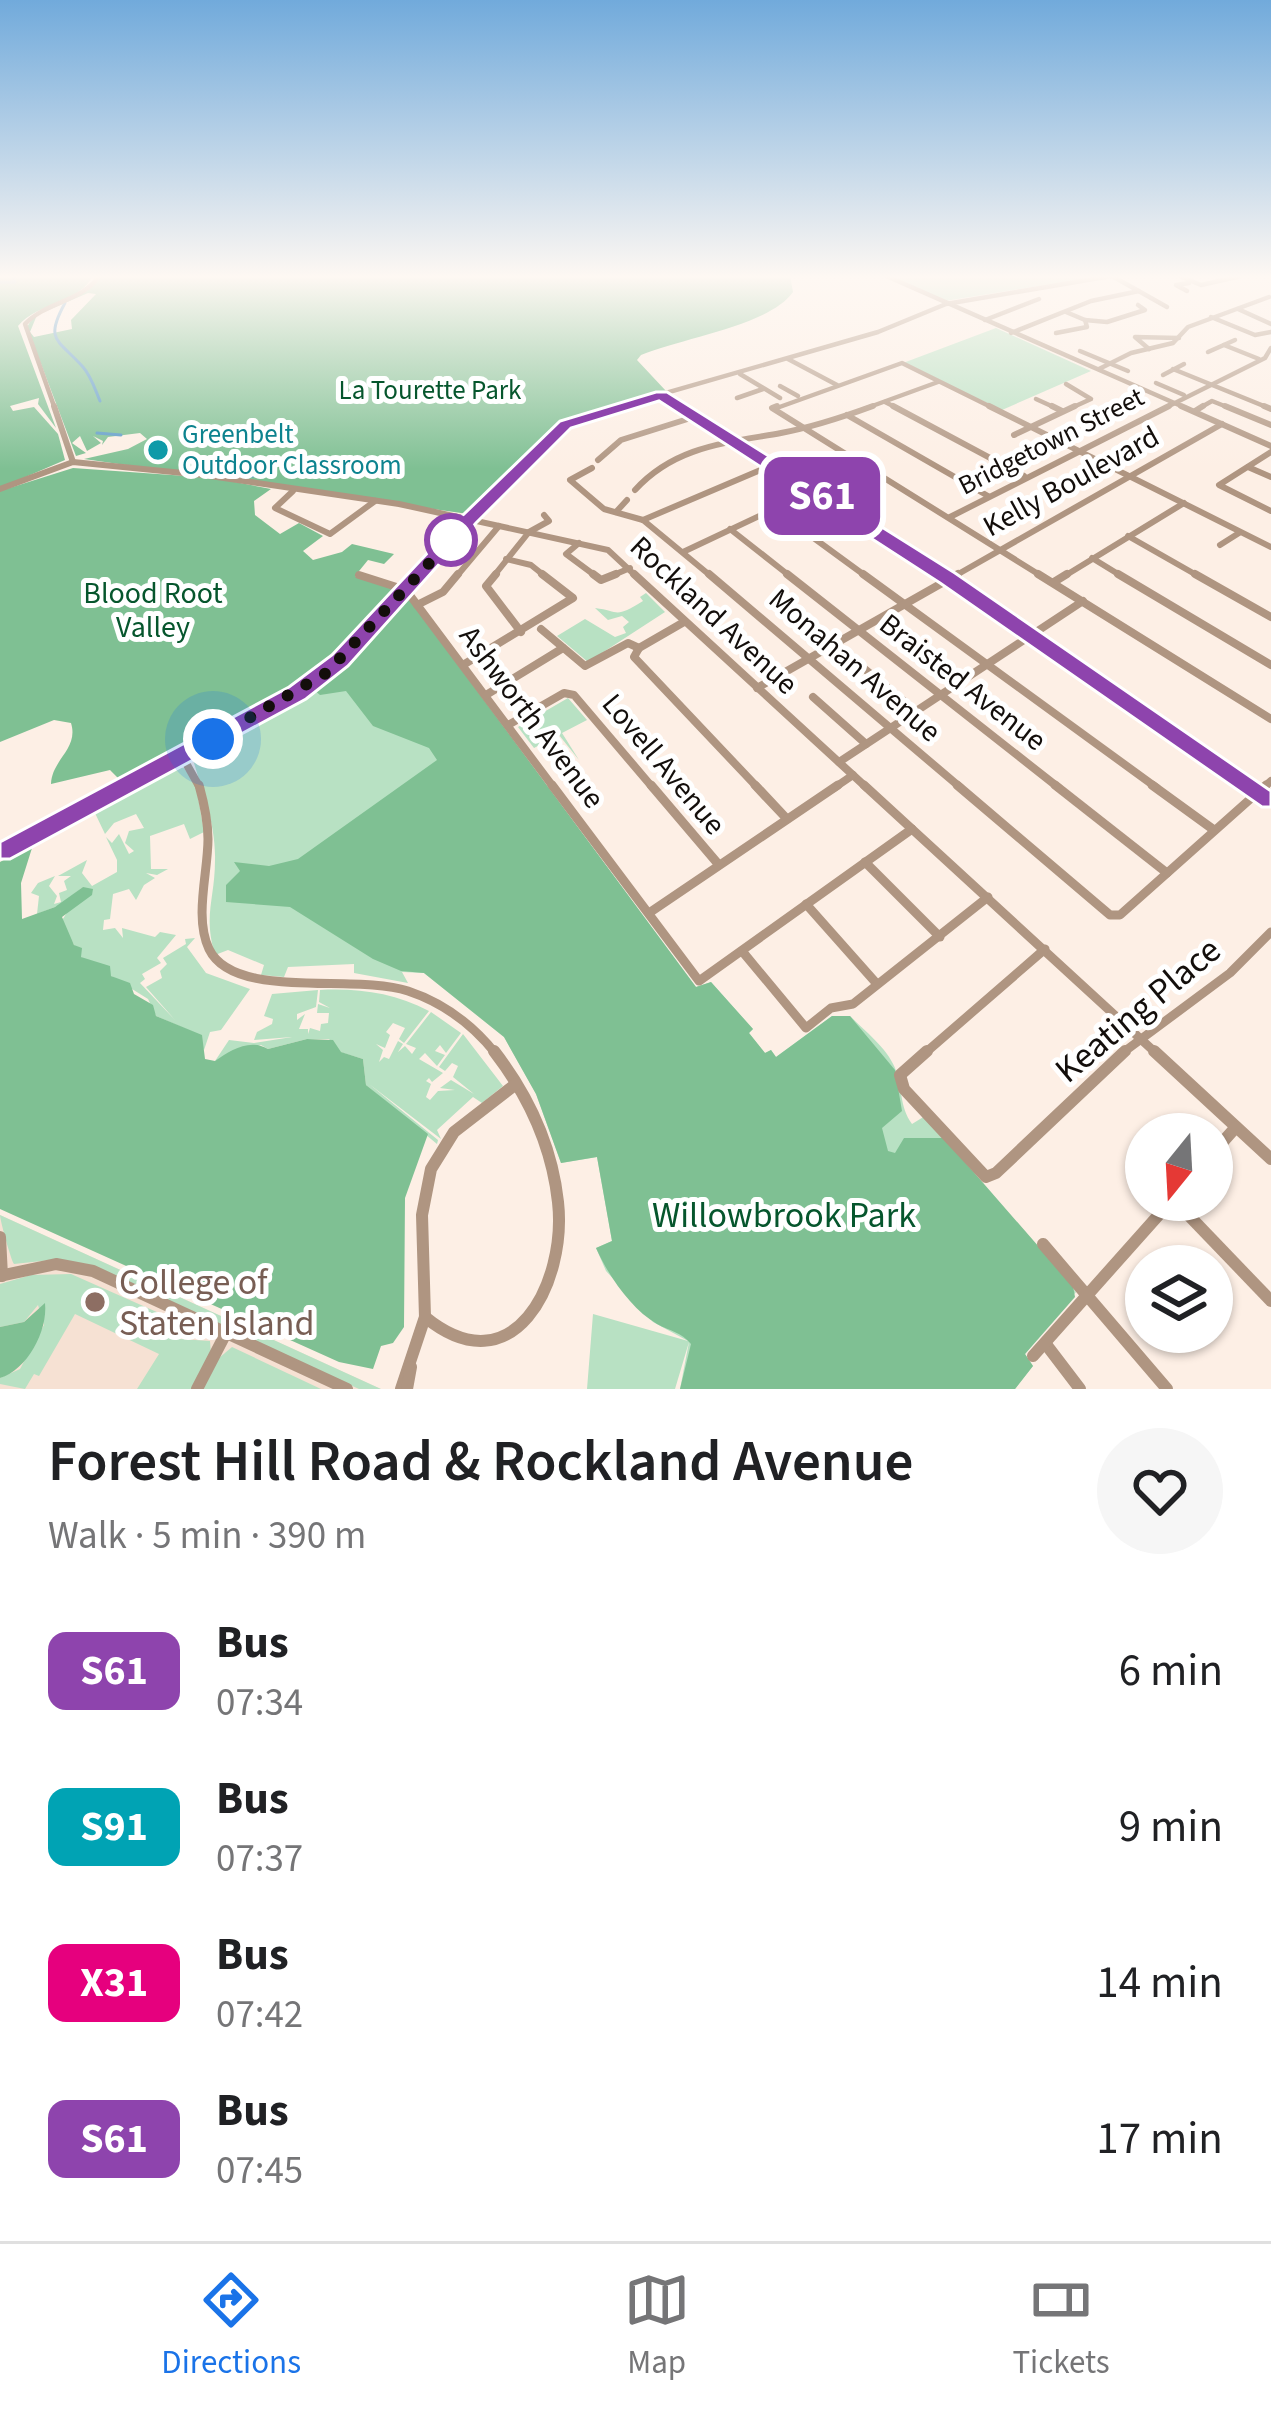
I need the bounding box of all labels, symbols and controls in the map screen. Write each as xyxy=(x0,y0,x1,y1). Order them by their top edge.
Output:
park label: La Tourette Park xyxy=(339,371,522,410)
street label: Bridgetown Street xyxy=(952,378,1151,505)
place label: Greenbelt Outdoor Classroom xyxy=(182,415,402,485)
street label: Kelly Boulevard xyxy=(975,415,1167,548)
marker: Greenbelt Outdoor Classroom xyxy=(145,437,171,463)
line badge: S61 xyxy=(753,457,891,535)
text: S61 xyxy=(788,466,856,526)
unlabelled marker xyxy=(426,515,476,565)
street label: Rockland Avenue xyxy=(620,526,807,705)
park label: Blood Root Valley xyxy=(83,572,223,649)
street label: Monahan Avenue xyxy=(759,578,950,752)
street label: Braisted Avenue xyxy=(870,603,1055,761)
street label: Ashworth Avenue xyxy=(449,617,615,818)
street label: Lovell Avenue xyxy=(592,684,736,844)
your location xyxy=(183,709,243,769)
street label: Keating Place xyxy=(1044,925,1232,1095)
north arrow xyxy=(1125,1113,1233,1221)
map controls xyxy=(1125,1113,1233,1353)
park label: Willowbrook Park xyxy=(652,1190,916,1241)
button: layers xyxy=(1125,1245,1233,1353)
place label: College of Staten Island xyxy=(119,1257,314,1349)
marker: College of Staten Island xyxy=(82,1289,108,1315)
text: Forest Hill Road & Rockland Avenue xyxy=(48,1422,913,1503)
button: heart xyxy=(1097,1428,1223,1554)
text: Walk · 5 min · 390 m xyxy=(48,1508,366,1564)
text: Bus xyxy=(216,1611,289,1675)
text: 6 min xyxy=(1119,1639,1223,1703)
text: S61 xyxy=(80,1641,148,1701)
text: 07:34 xyxy=(216,1675,303,1731)
text: Bus xyxy=(216,1767,289,1831)
text: 9 min xyxy=(1119,1795,1223,1859)
text: S91 xyxy=(80,1797,148,1857)
text: 07:37 xyxy=(216,1831,303,1887)
text: Bus xyxy=(216,1923,289,1987)
text: 14 min xyxy=(1096,1951,1223,2015)
text: X31 xyxy=(80,1953,148,2013)
text: 07:42 xyxy=(216,1987,303,2043)
text: Bus xyxy=(216,2079,289,2143)
text: 17 min xyxy=(1096,2107,1223,2171)
text: S61 xyxy=(80,2109,148,2169)
text: 07:45 xyxy=(216,2143,303,2199)
tab: Directions xyxy=(161,2267,301,2386)
tab: Map xyxy=(624,2267,690,2386)
tab: Tickets xyxy=(1012,2267,1110,2386)

